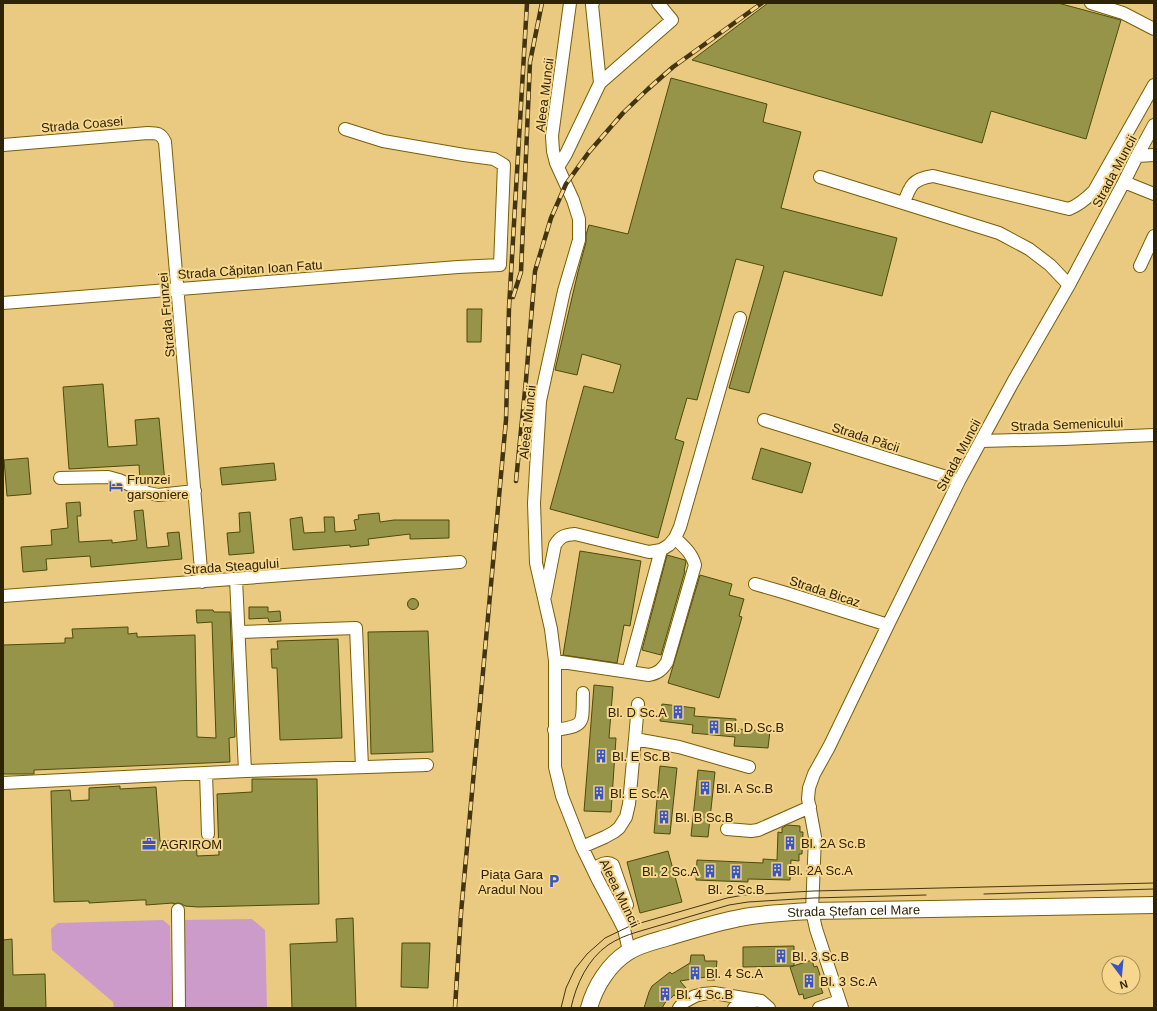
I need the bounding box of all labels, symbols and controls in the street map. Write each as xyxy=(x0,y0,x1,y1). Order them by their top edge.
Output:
street label: Aleea Muncii xyxy=(533,57,556,133)
street label: Strada Coasei xyxy=(40,113,124,136)
street label: Strada Muncii xyxy=(1089,133,1140,210)
street label: Strada Căpitan Ioan Fatu xyxy=(177,257,323,282)
street label: Strada Frunzei xyxy=(155,272,178,358)
street label: Aleea Muncii xyxy=(516,384,539,460)
street label: Strada Semenicului xyxy=(1010,415,1124,434)
street label: Strada Muncii xyxy=(933,417,984,494)
street label: Strada Păcii xyxy=(830,420,902,455)
place label: Frunzei garsoniere xyxy=(127,472,188,502)
hotel icon: Frunzei garsoniere xyxy=(108,478,124,494)
street label: Strada Steagului xyxy=(183,556,280,577)
street label: Strada Bicaz xyxy=(787,573,862,610)
building icon: Bl. D Sc.A xyxy=(670,704,686,720)
place label: Bl. D Sc.A xyxy=(608,705,667,720)
building icon: Bl. D Sc.B xyxy=(706,719,722,735)
place label: Bl. D Sc.B xyxy=(725,720,784,735)
building icon: Bl. E Sc.B xyxy=(593,748,609,764)
place label: Bl. E Sc.B xyxy=(612,749,671,764)
building icon: Bl. A Sc.B xyxy=(697,780,713,796)
place label: Bl. A Sc.B xyxy=(716,781,773,796)
building icon: Bl. E Sc.A xyxy=(591,785,607,801)
place label: Bl. E Sc.A xyxy=(610,786,669,801)
building icon: Bl. B Sc.B xyxy=(656,809,672,825)
place label: Bl. B Sc.B xyxy=(675,810,734,825)
building icon: Bl. 2A Sc.B xyxy=(782,835,798,851)
office icon: AGRIROM xyxy=(141,836,157,852)
place label: Bl. 2A Sc.B xyxy=(801,836,866,851)
place label: AGRIROM xyxy=(160,837,222,852)
street label: Aleea Muncii xyxy=(596,856,643,930)
building icon: Bl. 2A Sc.A xyxy=(769,862,785,878)
building icon: Bl. 2 Sc.A xyxy=(702,863,718,879)
place label: Bl. 2A Sc.A xyxy=(788,863,853,878)
place label: Bl. 2 Sc.A xyxy=(642,864,699,879)
building icon: Bl. 2 Sc.B xyxy=(728,864,744,880)
place label: Piața Gara Aradul Nou xyxy=(478,867,544,897)
parking icon: Piața Gara Aradul Nou xyxy=(546,873,562,889)
place label: Bl. 2 Sc.B xyxy=(707,882,765,897)
street label: Strada Ștefan cel Mare xyxy=(787,902,920,920)
building icon: Bl. 3 Sc.B xyxy=(773,948,789,964)
place label: Bl. 3 Sc.B xyxy=(792,949,849,964)
north arrow xyxy=(1101,955,1141,995)
building icon: Bl. 4 Sc.A xyxy=(687,965,703,981)
place label: Bl. 4 Sc.A xyxy=(706,966,763,981)
building icon: Bl. 3 Sc.A xyxy=(801,973,817,989)
place label: Bl. 3 Sc.A xyxy=(820,974,877,989)
text: N xyxy=(1118,978,1129,991)
building icon: Bl. 4 Sc.B xyxy=(657,986,673,1002)
place label: Bl. 4 Sc.B xyxy=(676,987,733,1002)

